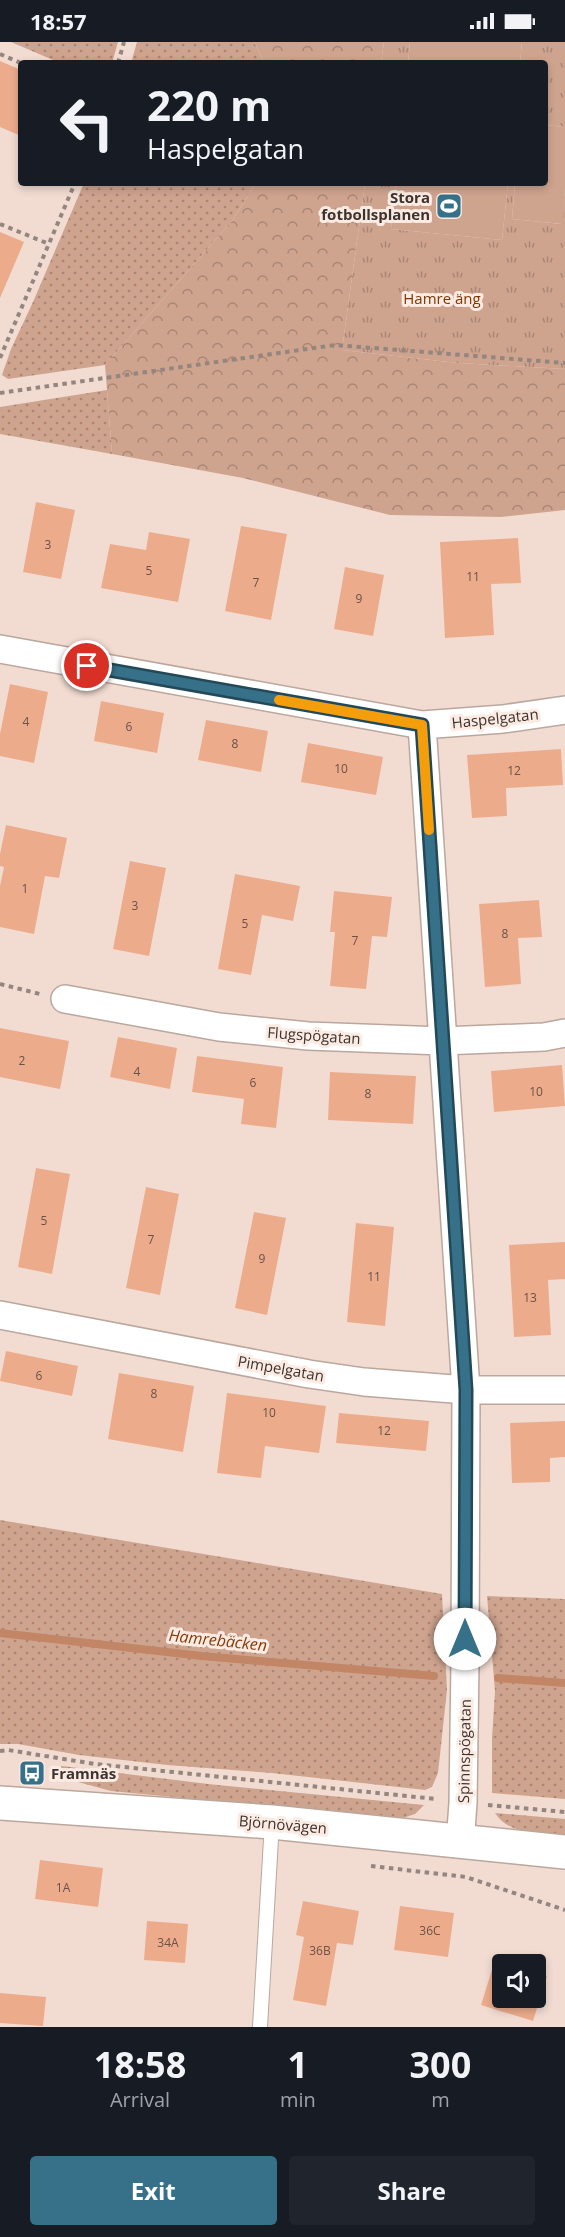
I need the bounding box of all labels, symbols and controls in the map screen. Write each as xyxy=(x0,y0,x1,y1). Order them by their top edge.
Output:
text: 18:57 xyxy=(30,6,87,36)
text: 220 m xyxy=(147,76,271,133)
icon: left xyxy=(48,84,126,162)
text: Haspelgatan xyxy=(147,130,304,167)
place label: Stora fotbollsplanen xyxy=(321,187,430,224)
sports icon: Stora fotbollsplanen xyxy=(434,191,464,221)
park label: Hamre äng xyxy=(403,288,481,308)
house number: 3 xyxy=(45,536,52,553)
house number: 5 xyxy=(146,562,153,579)
house number: 11 xyxy=(466,568,480,585)
house number: 7 xyxy=(253,574,260,591)
house number: 9 xyxy=(356,590,363,607)
pin xyxy=(61,640,112,691)
icon: arrive xyxy=(70,649,103,682)
street label: Haspelgatan xyxy=(451,703,539,733)
house number: 4 xyxy=(23,713,30,730)
house number: 6 xyxy=(126,718,133,735)
house number: 8 xyxy=(232,735,239,752)
house number: 10 xyxy=(334,760,348,777)
house number: 12 xyxy=(507,762,521,779)
house number: 1 xyxy=(22,880,28,897)
house number: 3 xyxy=(132,897,139,914)
house number: 5 xyxy=(242,915,249,932)
house number: 8 xyxy=(502,925,509,942)
house number: 7 xyxy=(352,932,359,949)
street label: Flugspögatan xyxy=(267,1022,361,1048)
house number: 2 xyxy=(19,1052,26,1069)
house number: 4 xyxy=(134,1063,141,1080)
house number: 6 xyxy=(250,1074,257,1091)
house number: 10 xyxy=(529,1083,543,1100)
house number: 8 xyxy=(365,1085,372,1102)
house number: 5 xyxy=(41,1212,48,1229)
house number: 7 xyxy=(148,1231,155,1248)
house number: 9 xyxy=(259,1250,266,1267)
house number: 11 xyxy=(367,1268,381,1285)
house number: 13 xyxy=(523,1289,537,1306)
street label: Pimpelgatan xyxy=(236,1351,326,1385)
house number: 6 xyxy=(36,1367,43,1384)
house number: 8 xyxy=(151,1385,158,1402)
house number: 10 xyxy=(262,1404,276,1421)
house number: 12 xyxy=(377,1422,391,1439)
position arrow xyxy=(433,1607,497,1671)
water label: Hamrebäcken xyxy=(168,1624,268,1656)
street label: Spinnspögatan xyxy=(453,1699,475,1803)
bus stop icon: Framnäs xyxy=(17,1758,47,1788)
place label: Framnäs xyxy=(51,1763,116,1783)
street label: Björnövägen xyxy=(238,1810,328,1838)
house number: 1A xyxy=(56,1879,71,1896)
house number: 36C xyxy=(419,1922,441,1939)
house number: 34A xyxy=(157,1934,179,1951)
house number: 36B xyxy=(309,1942,331,1959)
map controls xyxy=(492,1954,546,2008)
button: sound xyxy=(492,1954,546,2008)
text: 18:58 xyxy=(94,2040,186,2089)
text: 1 xyxy=(288,2040,308,2089)
text: 300 xyxy=(410,2040,471,2089)
text: Arrival xyxy=(110,2086,170,2113)
text: min xyxy=(280,2086,316,2113)
text: m xyxy=(431,2086,450,2113)
button: Exit xyxy=(30,2156,277,2225)
button: Share xyxy=(289,2156,535,2225)

